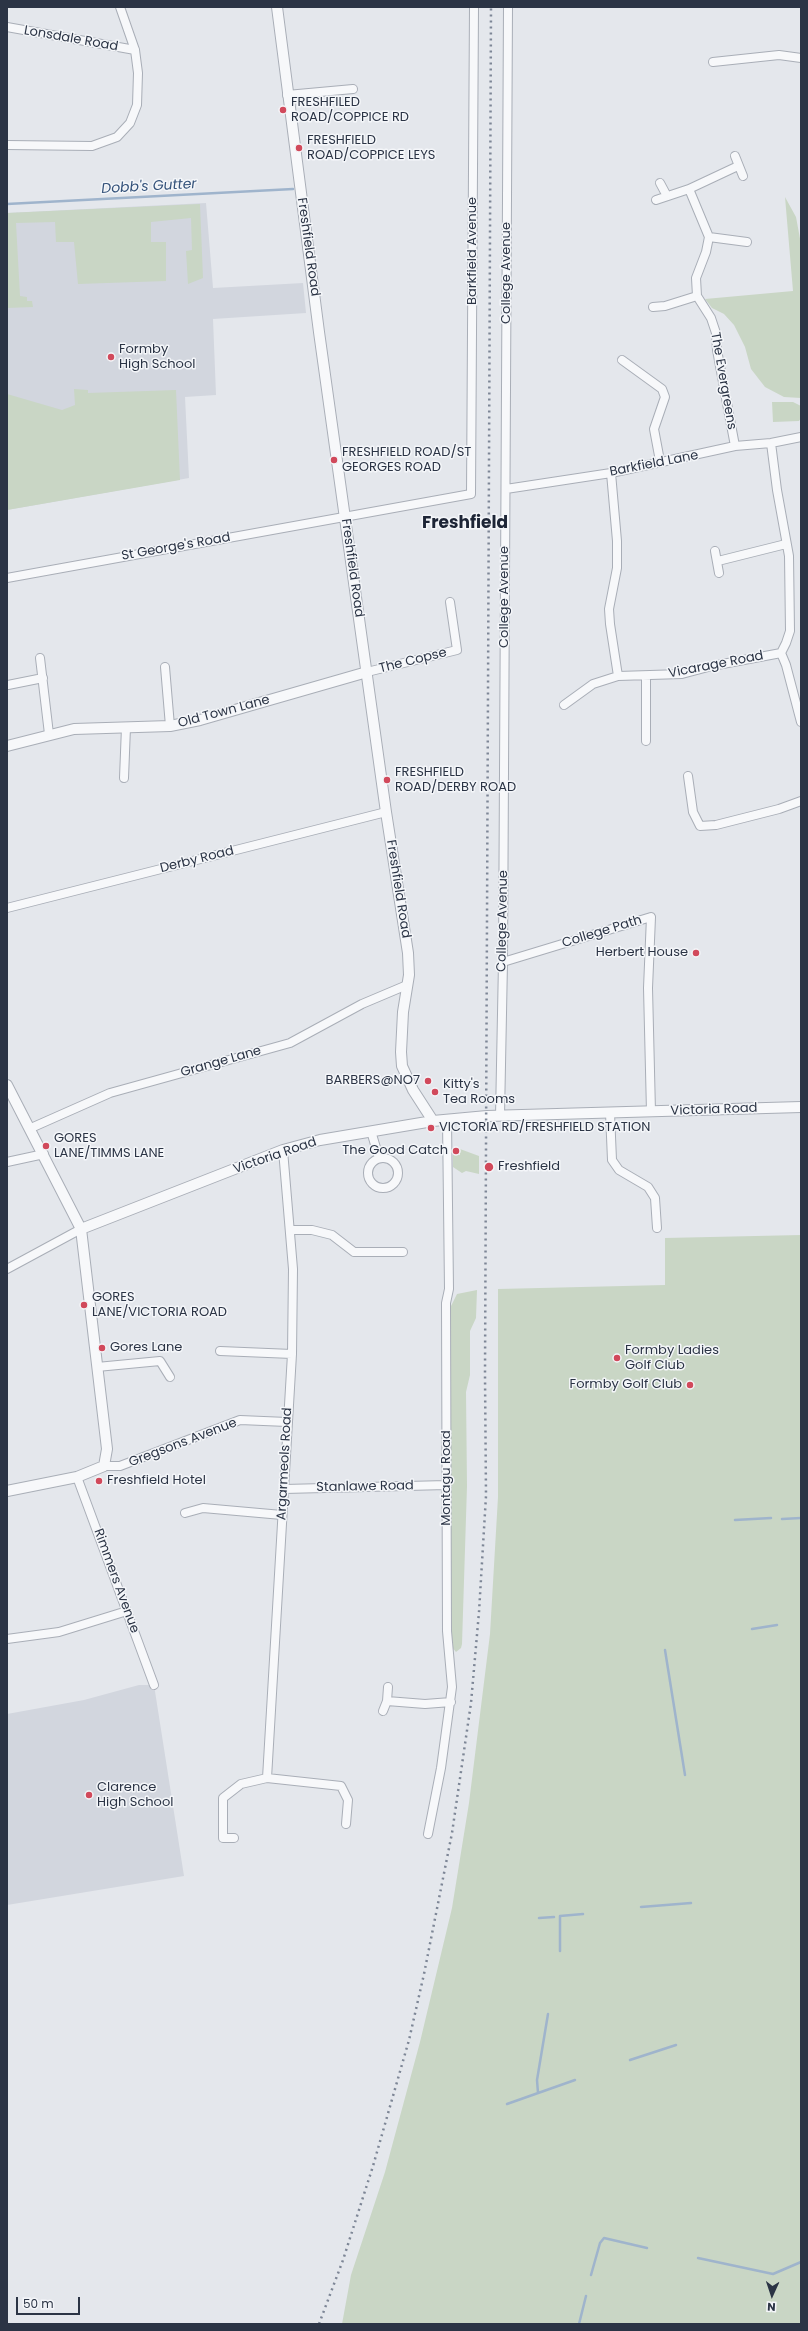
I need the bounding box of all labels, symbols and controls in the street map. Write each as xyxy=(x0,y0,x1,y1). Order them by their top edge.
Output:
street label: Lonsdale Road xyxy=(23,23,119,55)
place label: FRESHFILED ROAD/COPPICE RD xyxy=(291,95,409,126)
marker: FRESHFILED ROAD/COPPICE RD xyxy=(278,105,288,115)
place label: FRESHFIELD ROAD/COPPICE LEYS xyxy=(307,133,435,164)
marker: FRESHFIELD ROAD/COPPICE LEYS xyxy=(294,143,304,153)
water label: Dobb's Gutter xyxy=(101,176,197,198)
street label: Freshfield Road xyxy=(293,197,323,297)
street label: Barkfield Avenue xyxy=(465,197,481,305)
street label: College Avenue xyxy=(499,222,515,324)
street label: The Evergreens xyxy=(707,331,739,431)
place label: Formby High School xyxy=(119,342,195,373)
marker: Formby High School xyxy=(106,352,116,362)
place label: FRESHFIELD ROAD/ST GEORGES ROAD xyxy=(342,445,471,476)
street label: Barkfield Lane xyxy=(608,448,700,480)
marker: FRESHFIELD ROAD/ST GEORGES ROAD xyxy=(329,455,339,465)
district label: Freshfield xyxy=(422,514,508,534)
street label: Freshfield Road xyxy=(337,518,367,618)
street label: St George's Road xyxy=(120,530,232,564)
street label: College Avenue xyxy=(497,546,513,648)
street label: The Copse xyxy=(378,645,448,677)
street label: Vicarage Road xyxy=(667,648,765,682)
street label: Old Town Lane xyxy=(176,692,272,732)
place label: FRESHFIELD ROAD/DERBY ROAD xyxy=(395,765,516,796)
marker: FRESHFIELD ROAD/DERBY ROAD xyxy=(382,775,392,785)
street label: Freshfield Road xyxy=(383,839,413,939)
street label: Derby Road xyxy=(158,843,236,877)
street label: College Avenue xyxy=(494,870,512,972)
street label: College Path xyxy=(560,912,644,952)
place label: Herbert House xyxy=(596,945,688,961)
marker: Herbert House xyxy=(691,948,701,958)
street label: Grange Lane xyxy=(179,1043,263,1081)
place label: BARBERS@NO7 xyxy=(326,1073,420,1089)
marker: BARBERS@NO7 xyxy=(423,1076,433,1086)
place label: Kitty's Tea Rooms xyxy=(443,1077,515,1108)
marker: Kitty's Tea Rooms xyxy=(430,1087,440,1097)
street label: Victoria Road xyxy=(670,1101,758,1119)
place label: VICTORIA RD/FRESHFIELD STATION xyxy=(439,1120,650,1136)
marker: VICTORIA RD/FRESHFIELD STATION xyxy=(426,1123,436,1133)
place label: GORES LANE/TIMMS LANE xyxy=(54,1131,164,1162)
street label: Victoria Road xyxy=(231,1134,319,1178)
marker: GORES LANE/TIMMS LANE xyxy=(41,1141,51,1151)
place label: The Good Catch xyxy=(342,1143,448,1159)
marker: The Good Catch xyxy=(451,1146,461,1156)
place label: Freshfield xyxy=(498,1159,560,1175)
marker: Freshfield xyxy=(483,1161,495,1173)
place label: GORES LANE/VICTORIA ROAD xyxy=(92,1290,227,1321)
marker: GORES LANE/VICTORIA ROAD xyxy=(79,1300,89,1310)
place label: Gores Lane xyxy=(110,1340,182,1356)
marker: Gores Lane xyxy=(97,1343,107,1353)
place label: Formby Ladies Golf Club xyxy=(625,1343,719,1374)
marker: Formby Ladies Golf Club xyxy=(612,1353,622,1363)
place label: Formby Golf Club xyxy=(570,1377,682,1393)
marker: Formby Golf Club xyxy=(685,1380,695,1390)
street label: Argarmeols Road xyxy=(274,1407,296,1521)
street label: Gregsons Avenue xyxy=(127,1415,239,1471)
street label: Montagu Road xyxy=(439,1430,455,1526)
place label: Freshfield Hotel xyxy=(107,1473,206,1489)
marker: Freshfield Hotel xyxy=(94,1476,104,1486)
street label: Stanlawe Road xyxy=(316,1478,414,1496)
street label: Rimmers Avenue xyxy=(90,1527,142,1635)
place label: Clarence High School xyxy=(97,1780,173,1811)
marker: Clarence High School xyxy=(84,1790,94,1800)
north arrow xyxy=(752,2275,792,2315)
scale bar xyxy=(18,2289,82,2315)
text: 50 m xyxy=(23,2295,54,2312)
text: N xyxy=(767,2299,776,2315)

